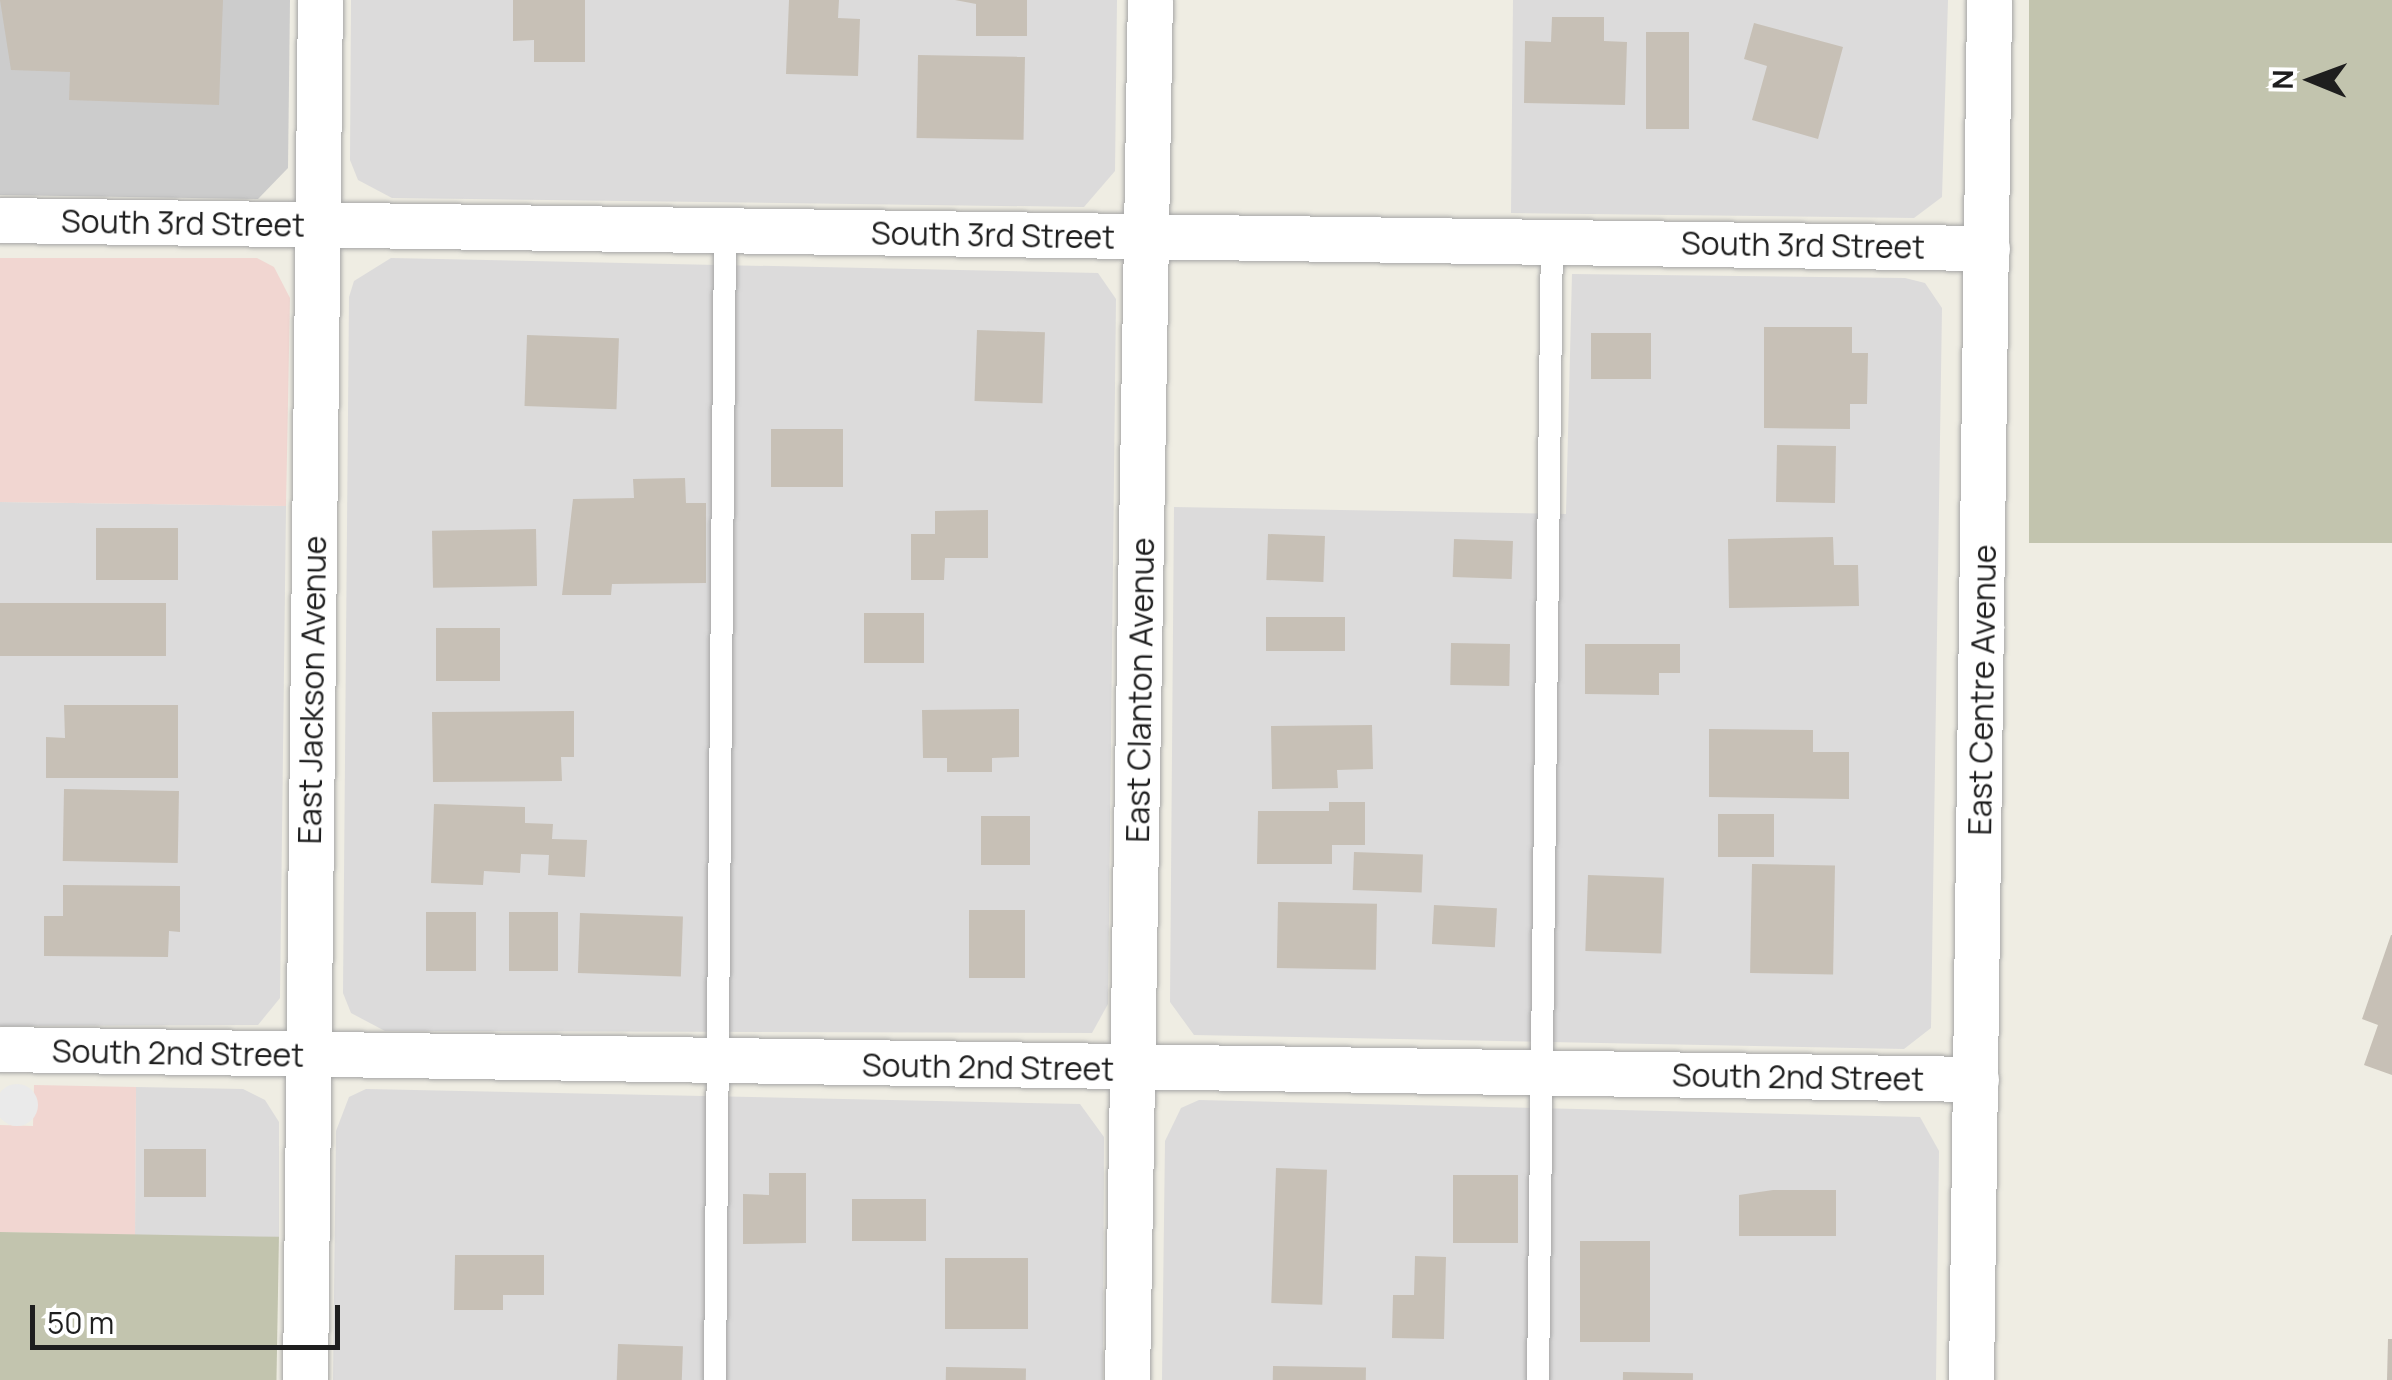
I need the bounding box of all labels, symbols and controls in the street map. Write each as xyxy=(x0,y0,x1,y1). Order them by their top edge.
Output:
north arrow xyxy=(2262,30,2362,130)
text: N xyxy=(2263,69,2301,90)
street label: South 3rd Street xyxy=(61,202,305,244)
street label: South 3rd Street xyxy=(871,214,1115,256)
street label: South 3rd Street xyxy=(1681,224,1925,266)
street label: East Jackson Avenue xyxy=(290,535,334,845)
street label: East Clanton Avenue xyxy=(1118,537,1162,843)
street label: East Centre Avenue xyxy=(1960,544,2004,836)
street label: South 2nd Street xyxy=(51,1032,305,1074)
street label: South 2nd Street xyxy=(861,1046,1115,1088)
street label: South 2nd Street xyxy=(1671,1056,1925,1098)
scale bar xyxy=(35,1285,345,1347)
text: 50 m xyxy=(47,1302,114,1343)

